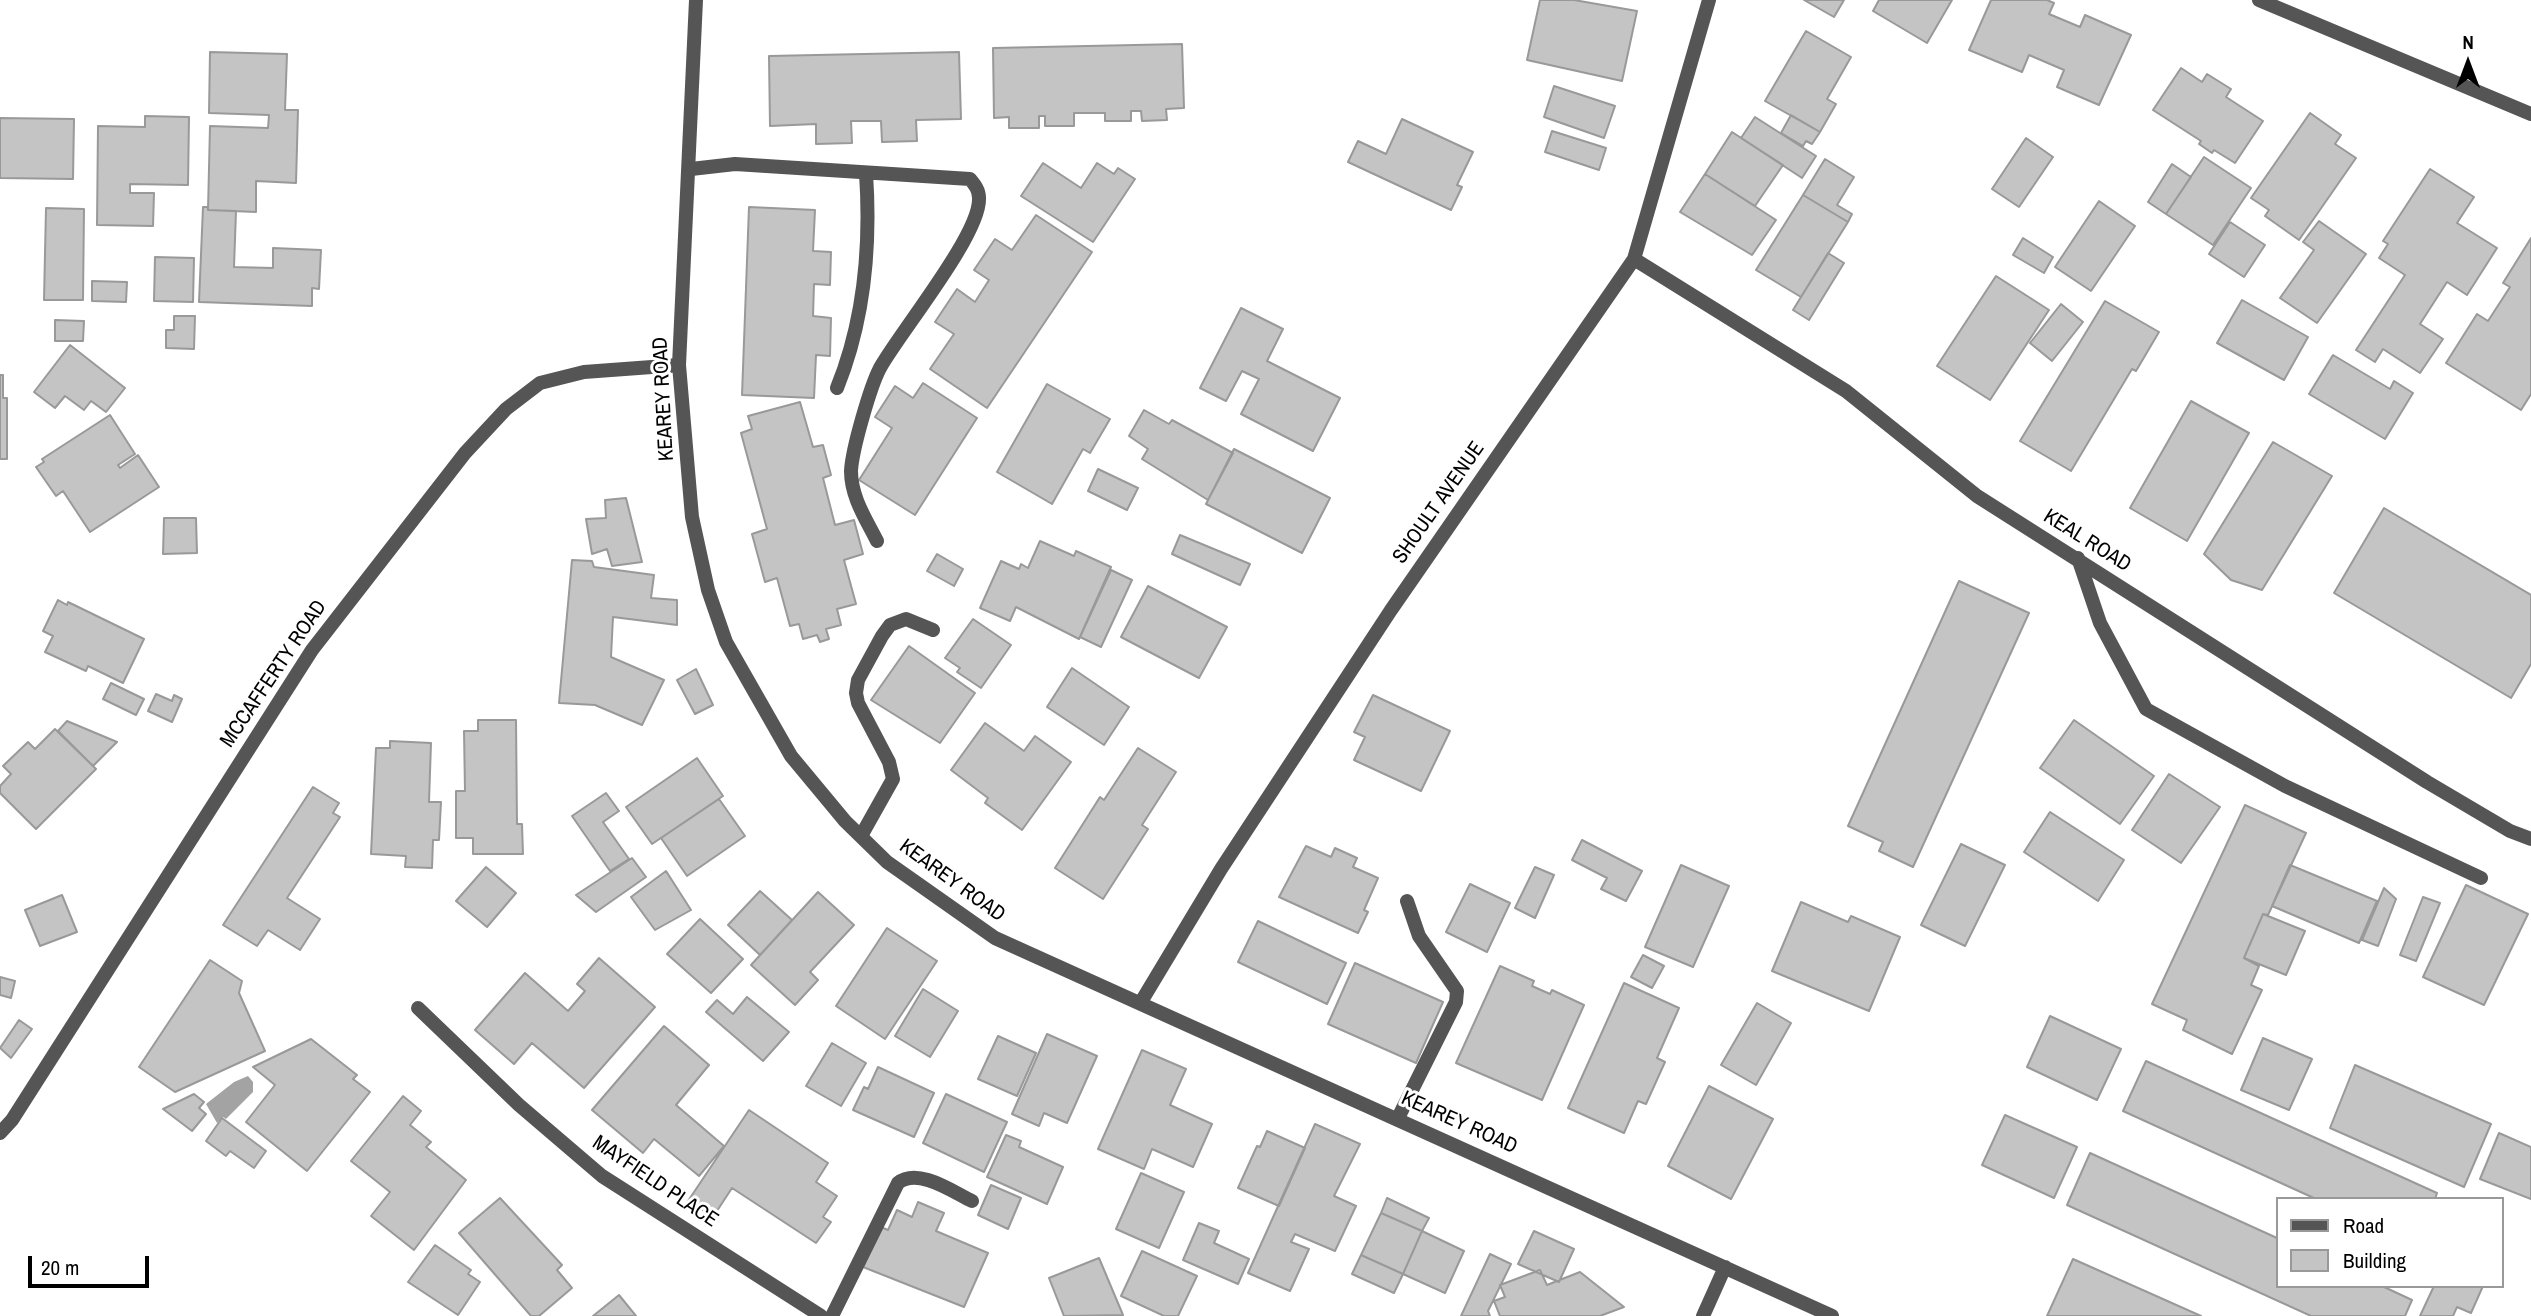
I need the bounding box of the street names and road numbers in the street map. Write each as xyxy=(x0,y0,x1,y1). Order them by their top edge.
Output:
street label: KEAREY ROAD xyxy=(648,336,680,462)
street label: SHOULT AVENUE xyxy=(1388,437,1490,569)
street label: KEAL ROAD xyxy=(2039,504,2135,578)
street label: MCCAFFERTY ROAD xyxy=(215,596,333,752)
street label: KEAREY ROAD xyxy=(894,834,1010,928)
street label: KEAREY ROAD xyxy=(1397,1086,1521,1160)
street label: MAYFIELD PLACE xyxy=(587,1131,723,1233)

